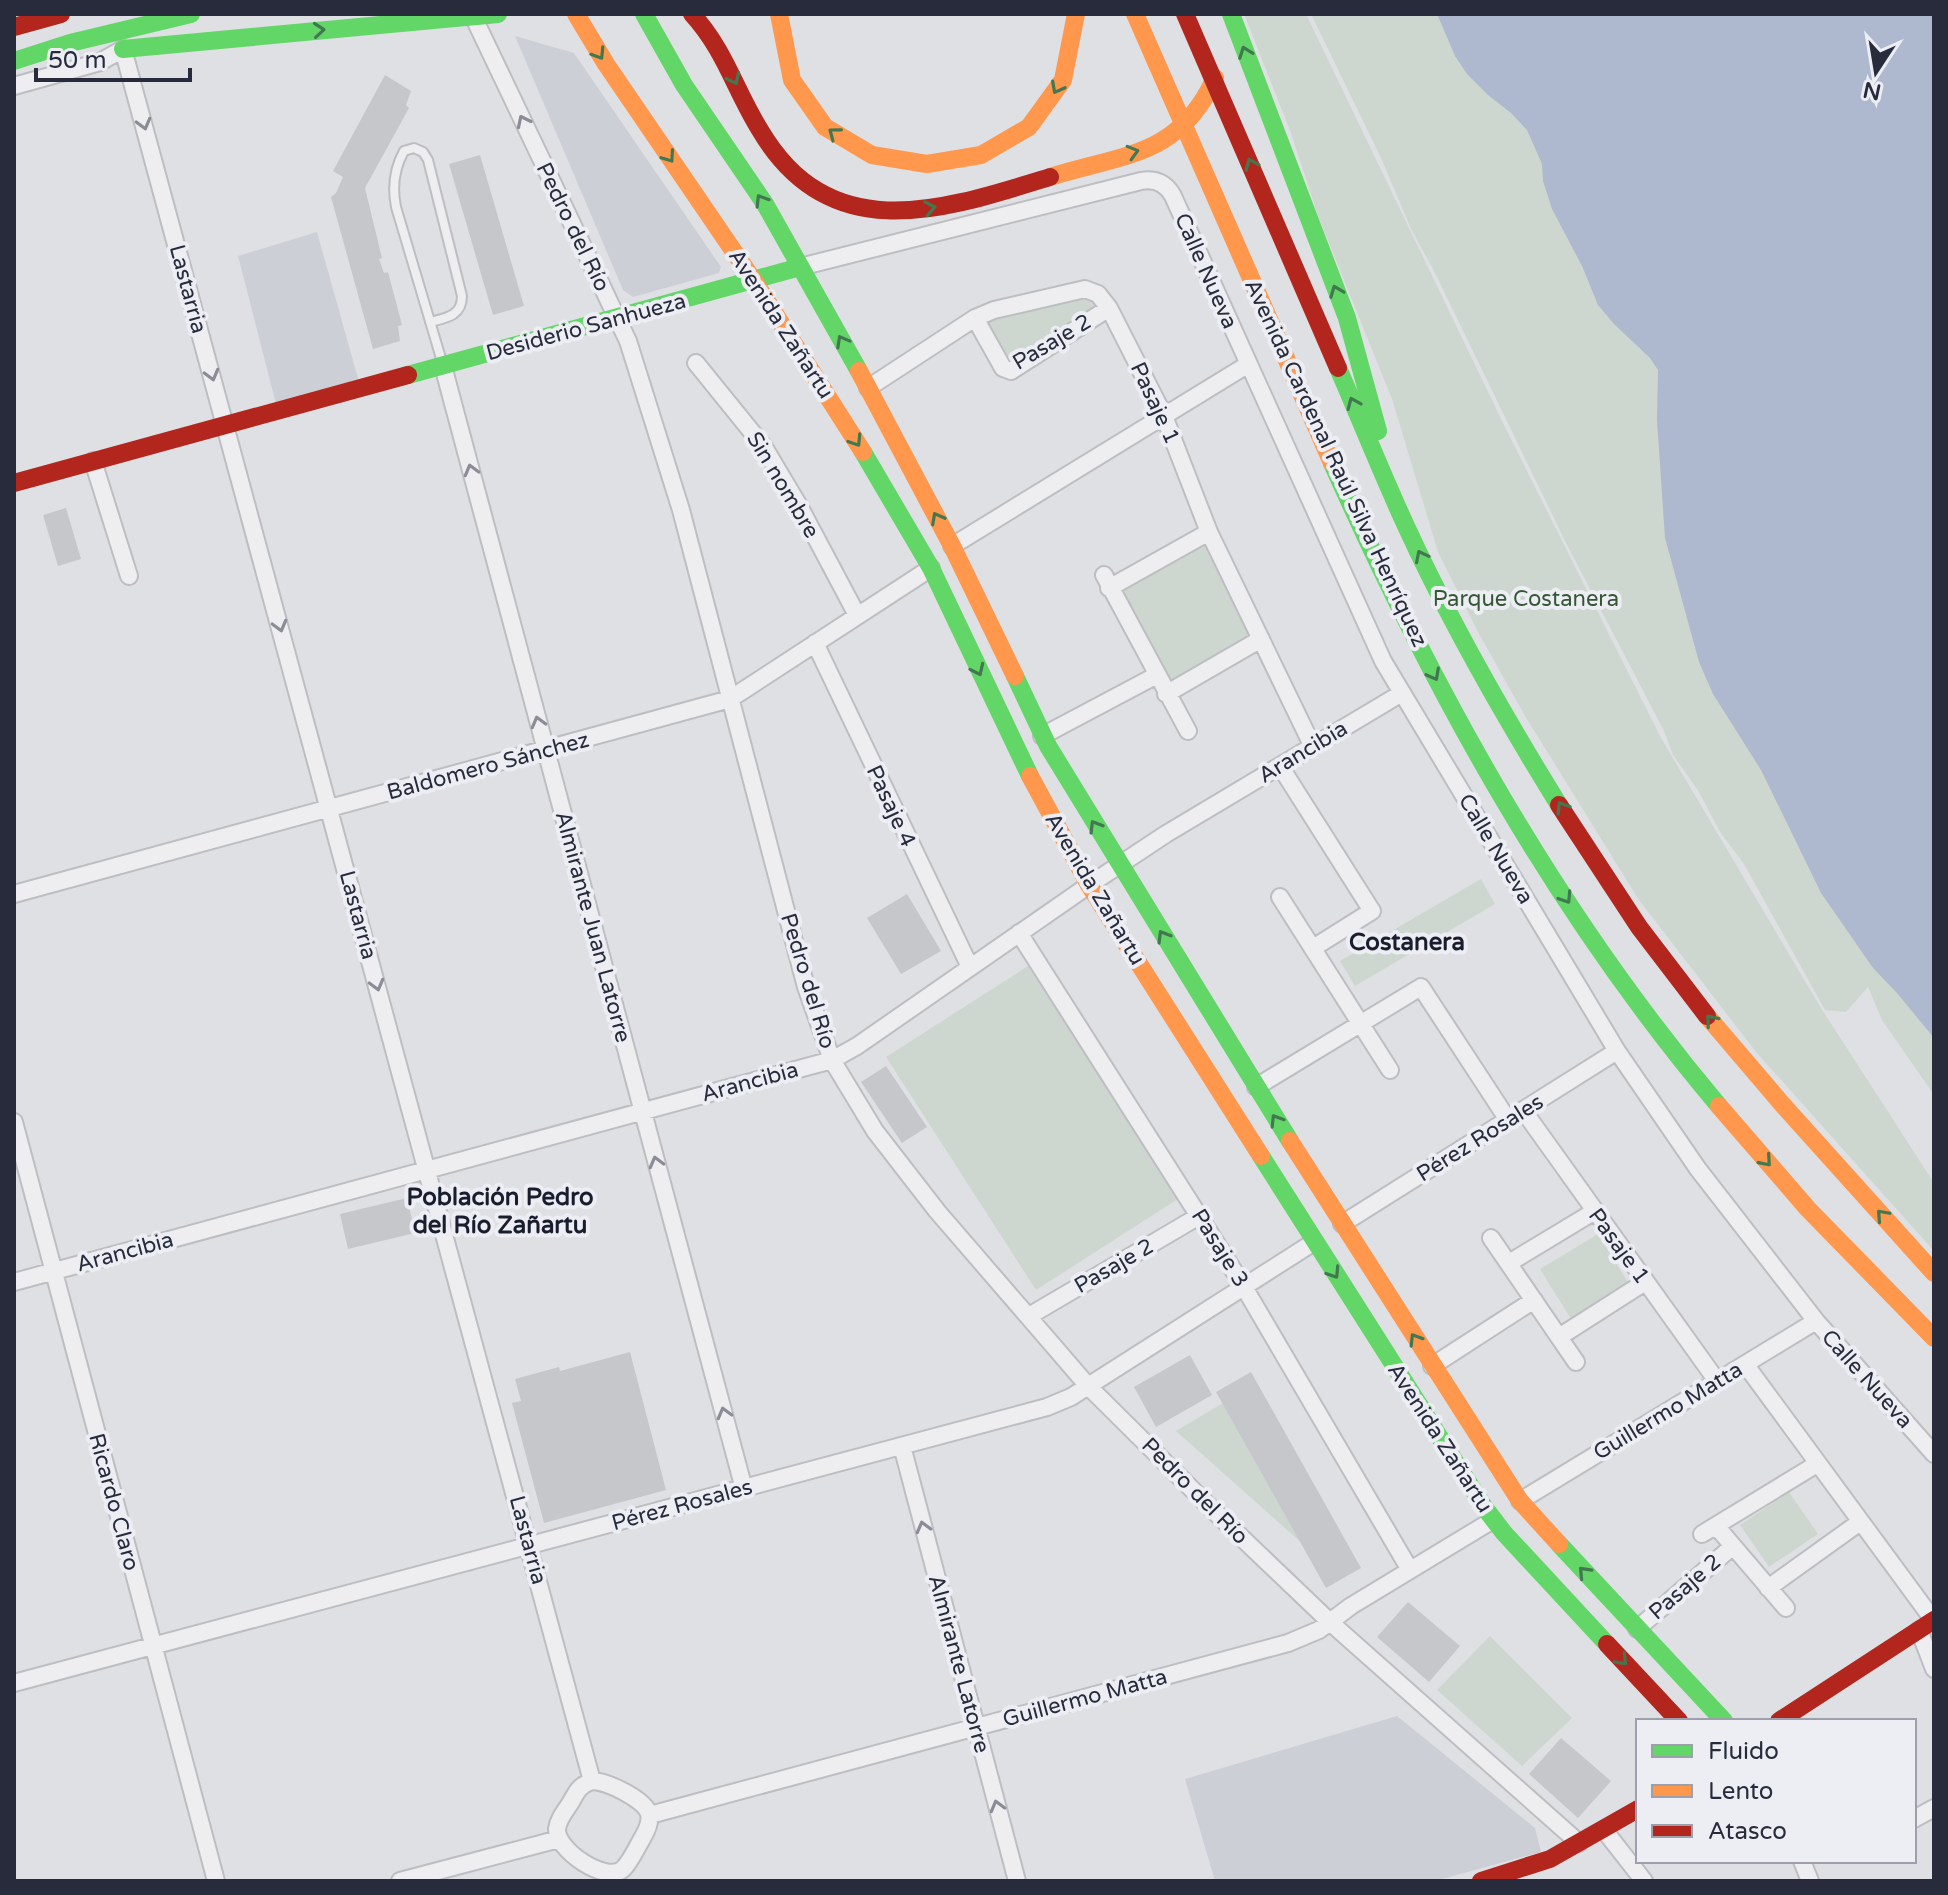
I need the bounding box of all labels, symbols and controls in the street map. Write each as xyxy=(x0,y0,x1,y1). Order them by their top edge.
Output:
one-way arrow xyxy=(313,21,326,38)
scale bar xyxy=(36,32,190,82)
north arrow xyxy=(1836,32,1916,112)
one-way arrow xyxy=(590,45,605,60)
one-way arrow xyxy=(1238,45,1255,59)
text: 50 m xyxy=(48,46,106,75)
one-way arrow xyxy=(724,71,739,86)
text: N xyxy=(1861,76,1883,105)
one-way arrow xyxy=(1051,80,1066,95)
one-way arrow xyxy=(517,114,533,129)
one-way arrow xyxy=(134,117,151,131)
one-way arrow xyxy=(828,129,842,143)
one-way arrow xyxy=(1125,145,1139,161)
one-way arrow xyxy=(659,148,674,162)
street label: Pedro del Río xyxy=(531,158,615,296)
one-way arrow xyxy=(1245,158,1261,172)
one-way arrow xyxy=(756,194,771,208)
one-way arrow xyxy=(924,201,937,218)
street label: Calle Nueva xyxy=(1169,209,1243,333)
street label: Lastarria xyxy=(164,242,212,336)
street label: Avenida Zañartu xyxy=(723,244,839,404)
street label: Avenida Cardenal Raúl Silva Henríquez xyxy=(1239,275,1433,651)
one-way arrow xyxy=(1330,285,1346,299)
street label: Desiderio Sanhueza xyxy=(483,288,689,366)
street label: Pasaje 2 xyxy=(1008,308,1096,376)
one-way arrow xyxy=(836,336,852,350)
street label: Pasaje 1 xyxy=(1125,358,1185,448)
one-way arrow xyxy=(202,368,219,382)
one-way arrow xyxy=(1346,397,1362,411)
street label: Sin nombre xyxy=(741,427,825,543)
one-way arrow xyxy=(847,432,862,447)
one-way arrow xyxy=(463,464,480,478)
one-way arrow xyxy=(931,511,946,526)
one-way arrow xyxy=(1415,550,1430,565)
park label: Parque Costanera xyxy=(1433,586,1619,612)
one-way arrow xyxy=(271,619,287,633)
one-way arrow xyxy=(968,662,984,676)
one-way arrow xyxy=(1424,666,1439,681)
one-way arrow xyxy=(531,715,547,729)
street label: Arancibia xyxy=(1254,715,1352,789)
street label: Baldomero Sánchez xyxy=(384,727,592,805)
street label: Pasaje 4 xyxy=(861,761,921,851)
street label: Calle Nueva xyxy=(1453,789,1539,909)
one-way arrow xyxy=(1556,801,1571,816)
street label: Avenida Zañartu xyxy=(1039,808,1151,970)
street label: Almirante Juan Latorre xyxy=(550,809,636,1045)
one-way arrow xyxy=(1090,820,1105,835)
street label: Lastarria xyxy=(334,868,382,962)
one-way arrow xyxy=(1556,890,1571,904)
street label: Pedro del Río xyxy=(775,910,841,1052)
district label: Costanera xyxy=(1349,928,1465,957)
one-way arrow xyxy=(1157,931,1172,945)
one-way arrow xyxy=(368,978,385,992)
one-way arrow xyxy=(1706,1014,1721,1029)
street label: Arancibia xyxy=(699,1057,801,1107)
street label: Pérez Rosales xyxy=(1412,1089,1548,1187)
one-way arrow xyxy=(1271,1114,1286,1129)
one-way arrow xyxy=(1756,1151,1771,1166)
one-way arrow xyxy=(649,1156,666,1170)
district label: Población Pedro del Río Zañartu xyxy=(406,1183,594,1240)
street label: Pasaje 1 xyxy=(1583,1203,1655,1289)
street label: Pasaje 3 xyxy=(1186,1204,1254,1292)
one-way arrow xyxy=(1877,1210,1891,1225)
street label: Arancibia xyxy=(74,1227,176,1277)
street label: Pasaje 2 xyxy=(1070,1233,1158,1299)
one-way arrow xyxy=(1324,1265,1339,1279)
street label: Calle Nueva xyxy=(1816,1324,1918,1434)
one-way arrow xyxy=(1410,1334,1425,1348)
street label: Guillermo Matta xyxy=(1589,1356,1747,1466)
street label: Avenida Zañartu xyxy=(1382,1358,1498,1518)
one-way arrow xyxy=(716,1407,733,1421)
street label: Ricardo Claro xyxy=(83,1431,145,1573)
street label: Pedro del Río xyxy=(1136,1432,1254,1550)
street label: Pérez Rosales xyxy=(609,1474,755,1536)
street label: Lastarria xyxy=(504,1493,552,1587)
one-way arrow xyxy=(916,1521,933,1535)
street label: Pasaje 2 xyxy=(1644,1549,1726,1625)
one-way arrow xyxy=(1580,1566,1594,1581)
street label: Almirante Latorre xyxy=(923,1572,995,1756)
one-way arrow xyxy=(1613,1651,1628,1665)
street label: Guillermo Matta xyxy=(1000,1664,1170,1732)
legend xyxy=(1636,1719,1916,1863)
text: Fluido xyxy=(1708,1737,1779,1766)
text: Lento xyxy=(1708,1777,1773,1806)
one-way arrow xyxy=(990,1799,1007,1813)
text: Atasco xyxy=(1708,1817,1787,1846)

